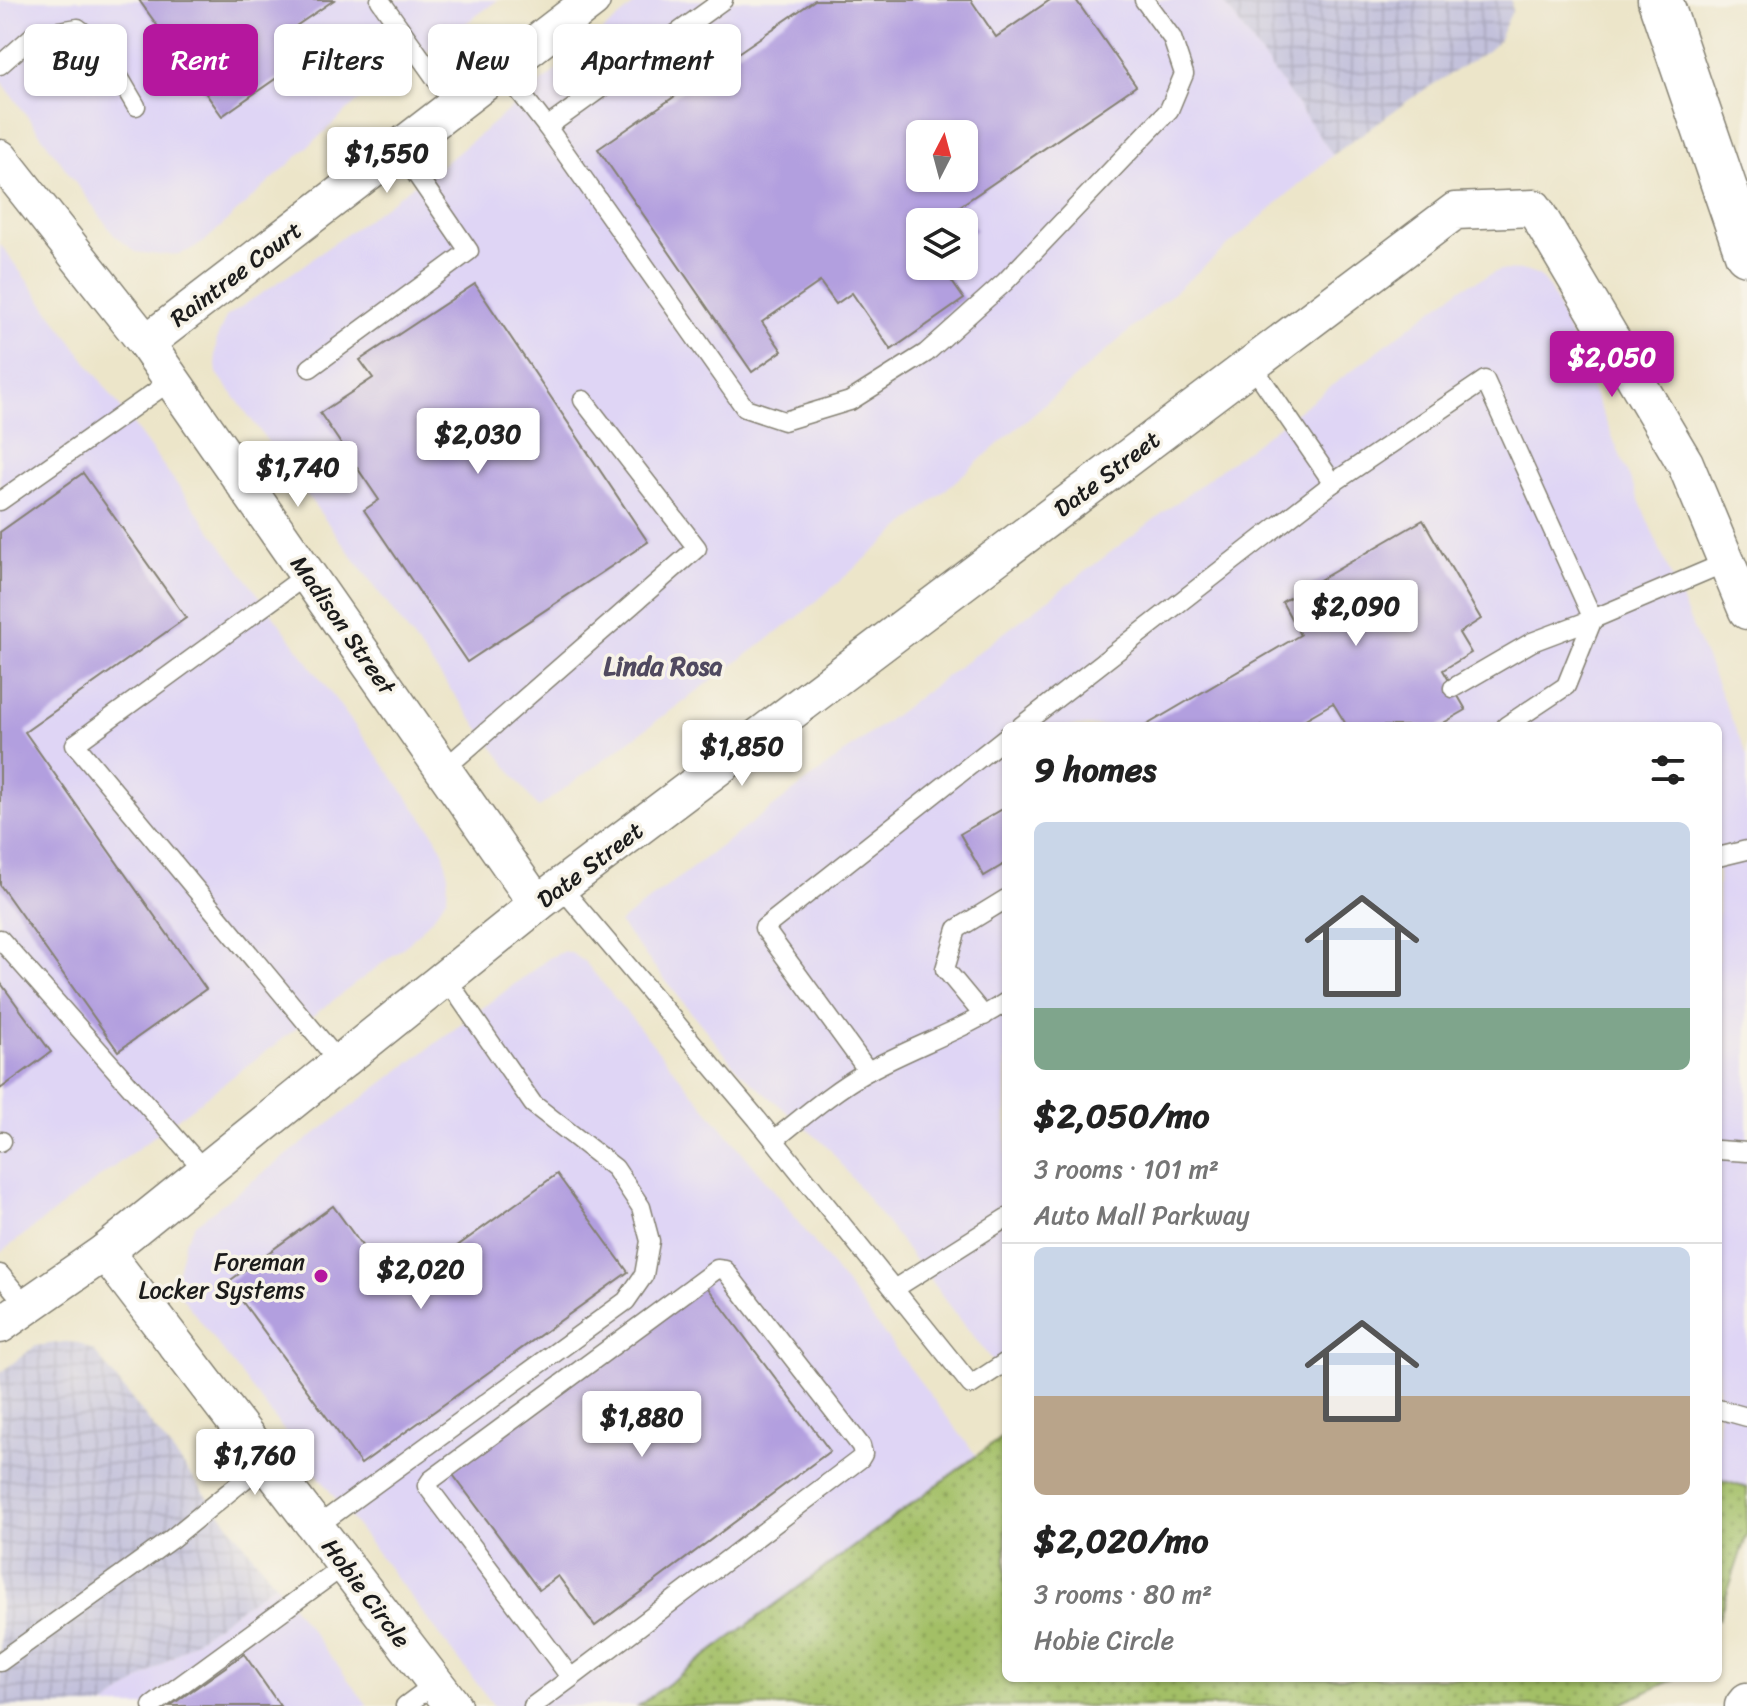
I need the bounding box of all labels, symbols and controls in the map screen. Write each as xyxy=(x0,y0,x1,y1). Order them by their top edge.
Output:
chip: Buy xyxy=(24,24,127,96)
chip: Rent xyxy=(143,24,258,96)
chip: Filters xyxy=(274,24,412,96)
chip: New xyxy=(428,24,537,96)
chip: Apartment xyxy=(553,24,741,96)
north arrow xyxy=(906,120,978,192)
map controls xyxy=(906,120,978,280)
pin: $1,550 xyxy=(322,127,452,195)
text: $1,550 xyxy=(345,130,429,176)
button: layers xyxy=(906,208,978,280)
street label: Raintree Court xyxy=(161,210,311,338)
pin: $2,050 xyxy=(1547,331,1677,399)
text: $2,050 xyxy=(1568,334,1656,380)
pin: $2,030 xyxy=(413,408,543,476)
text: $2,030 xyxy=(435,411,521,457)
street label: Date Street xyxy=(1044,420,1170,528)
pin: $1,740 xyxy=(233,441,363,509)
text: $1,740 xyxy=(256,444,340,490)
street label: Madison Street xyxy=(279,546,408,705)
pin: $2,090 xyxy=(1291,580,1421,648)
text: $2,090 xyxy=(1312,583,1400,629)
district label: Linda Rosa xyxy=(603,643,723,689)
pin: $1,850 xyxy=(677,720,807,788)
text: $1,850 xyxy=(700,723,784,769)
text: 9 homes xyxy=(1034,740,1156,800)
icon: filters xyxy=(1646,748,1690,792)
street label: Date Street xyxy=(527,811,653,919)
icon: home xyxy=(1290,874,1434,1018)
text: $2,050/mo xyxy=(1034,1086,1210,1146)
text: 3 rooms · 101 m² xyxy=(1034,1146,1219,1192)
text: Auto Mall Parkway xyxy=(1034,1192,1249,1238)
place label: Foreman Locker Systems xyxy=(139,1241,305,1311)
pin: $2,020 xyxy=(356,1243,486,1311)
text: $2,020 xyxy=(377,1246,465,1292)
marker: Foreman Locker Systems xyxy=(312,1267,330,1285)
icon: home xyxy=(1290,1299,1434,1443)
pin: $1,880 xyxy=(577,1391,707,1459)
text: $1,880 xyxy=(600,1394,684,1440)
pin: $1,760 xyxy=(190,1429,320,1497)
text: $1,760 xyxy=(214,1432,296,1478)
text: $2,020/mo xyxy=(1034,1511,1209,1571)
street label: Hobie Circle xyxy=(310,1529,422,1657)
text: 3 rooms · 80 m² xyxy=(1034,1571,1212,1617)
text: Hobie Circle xyxy=(1034,1617,1174,1663)

